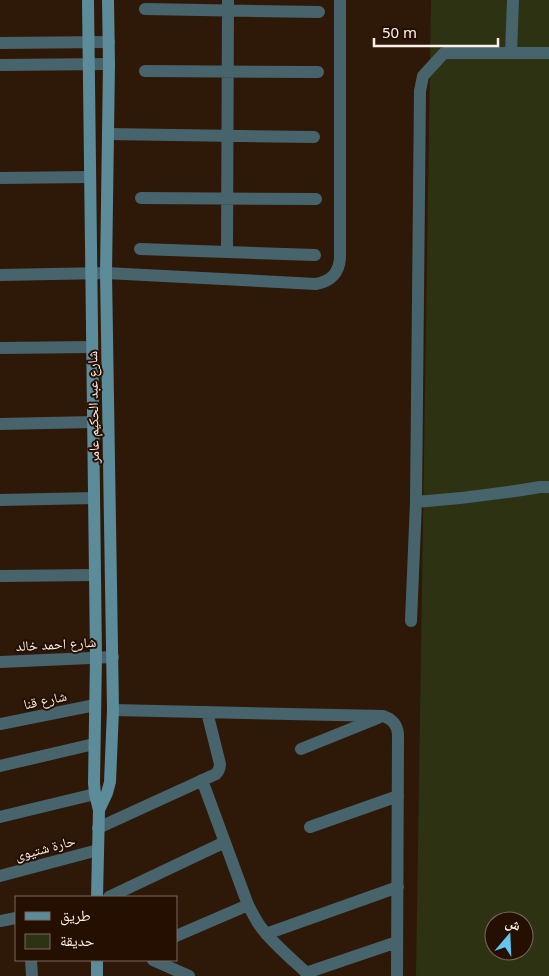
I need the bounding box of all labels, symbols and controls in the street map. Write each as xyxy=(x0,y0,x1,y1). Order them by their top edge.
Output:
scale bar xyxy=(374,15,498,47)
text: 50 m xyxy=(382,22,417,42)
street label: شارع عبد الحكيم عامر xyxy=(82,351,104,464)
street label: شارع احمد خالد xyxy=(15,632,97,656)
street label: شارع قنا xyxy=(22,686,68,714)
street label: حارة شتيوى xyxy=(13,830,77,865)
legend xyxy=(15,896,178,961)
text: طريق xyxy=(60,905,91,926)
north arrow xyxy=(484,911,534,961)
text: ش xyxy=(503,912,524,935)
text: حديقة xyxy=(60,930,95,950)

